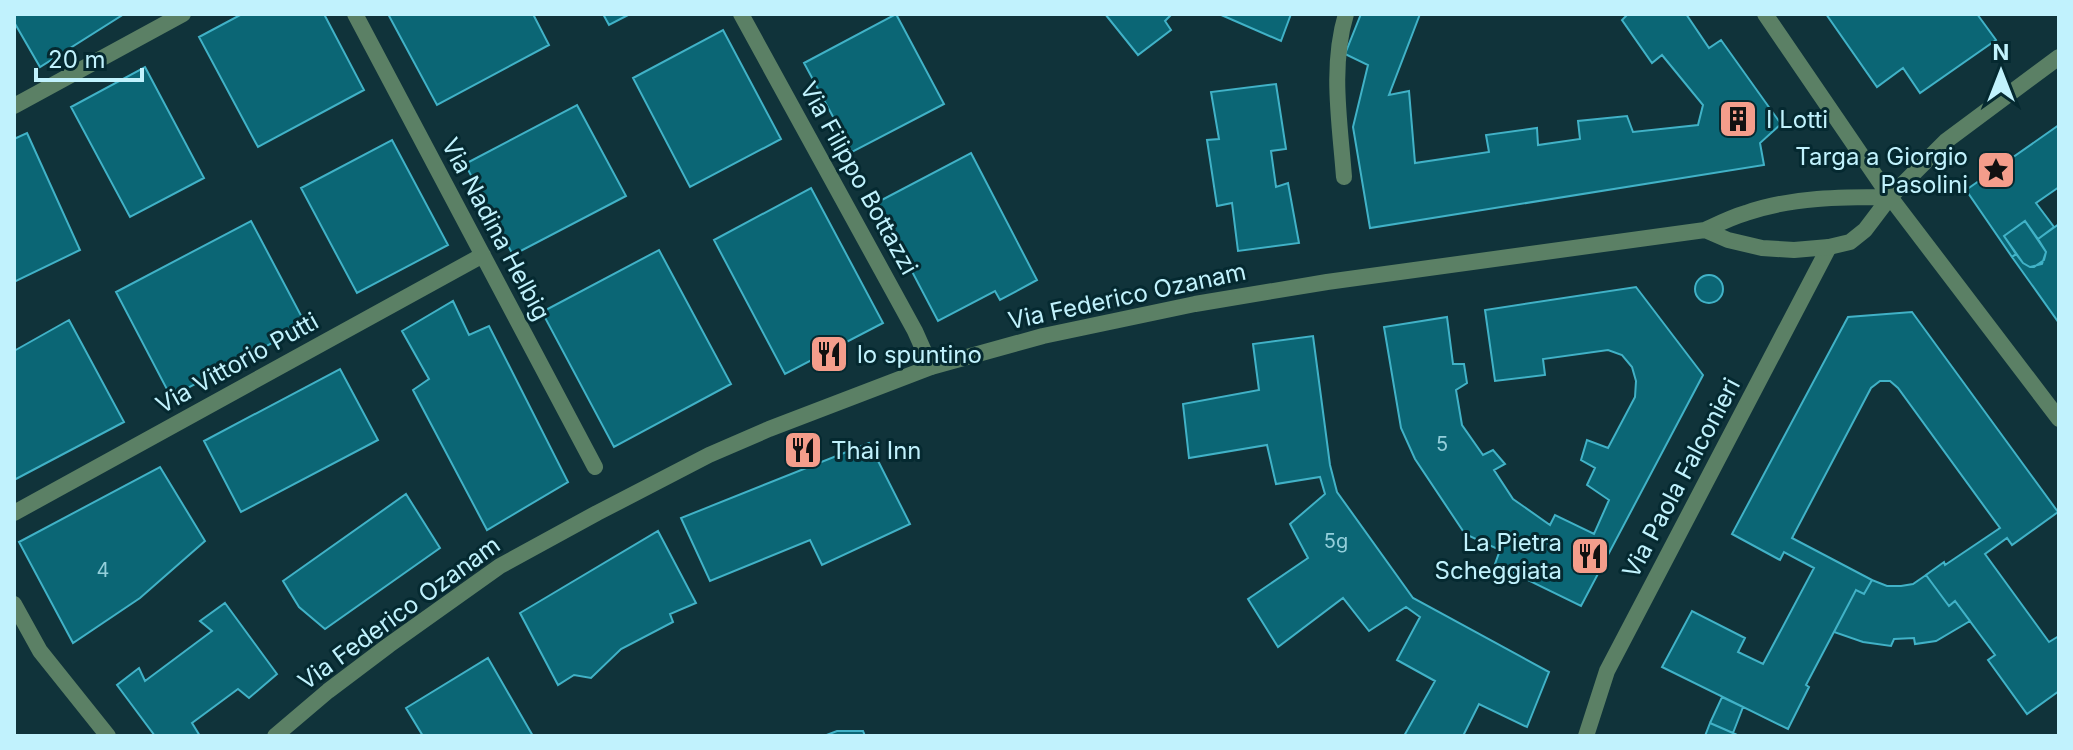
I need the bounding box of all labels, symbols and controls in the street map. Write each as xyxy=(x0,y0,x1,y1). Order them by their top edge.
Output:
scale bar xyxy=(36,32,142,82)
north arrow xyxy=(1961,32,2041,112)
text: N xyxy=(1993,39,2009,65)
text: 20 m xyxy=(48,45,106,74)
street label: Via Filippo Bottazzi xyxy=(794,77,924,279)
building icon: I Lotti xyxy=(1717,98,1759,140)
place label: I Lotti xyxy=(1766,105,1828,134)
street label: Via Nadina Helbig xyxy=(436,133,556,325)
place label: Targa a Giorgio Pasolini xyxy=(1795,142,1968,199)
place icon: Targa a Giorgio Pasolini xyxy=(1975,149,2017,191)
street label: Via Federico Ozanam xyxy=(1005,257,1249,335)
street label: Via Vittorio Putti xyxy=(151,306,323,420)
restaurant icon: lo spuntino xyxy=(808,333,850,375)
place label: lo spuntino xyxy=(857,340,982,369)
street label: Via Paola Falconieri xyxy=(1616,373,1746,583)
restaurant icon: Thai Inn xyxy=(782,429,824,471)
house number: 5 xyxy=(1436,432,1448,456)
place label: Thai Inn xyxy=(831,436,922,465)
place label: La Pietra Scheggiata xyxy=(1435,528,1562,585)
house number: 5g xyxy=(1324,529,1348,553)
street label: Via Federico Ozanam xyxy=(292,530,506,696)
restaurant icon: La Pietra Scheggiata xyxy=(1569,535,1611,577)
house number: 4 xyxy=(97,558,109,582)

